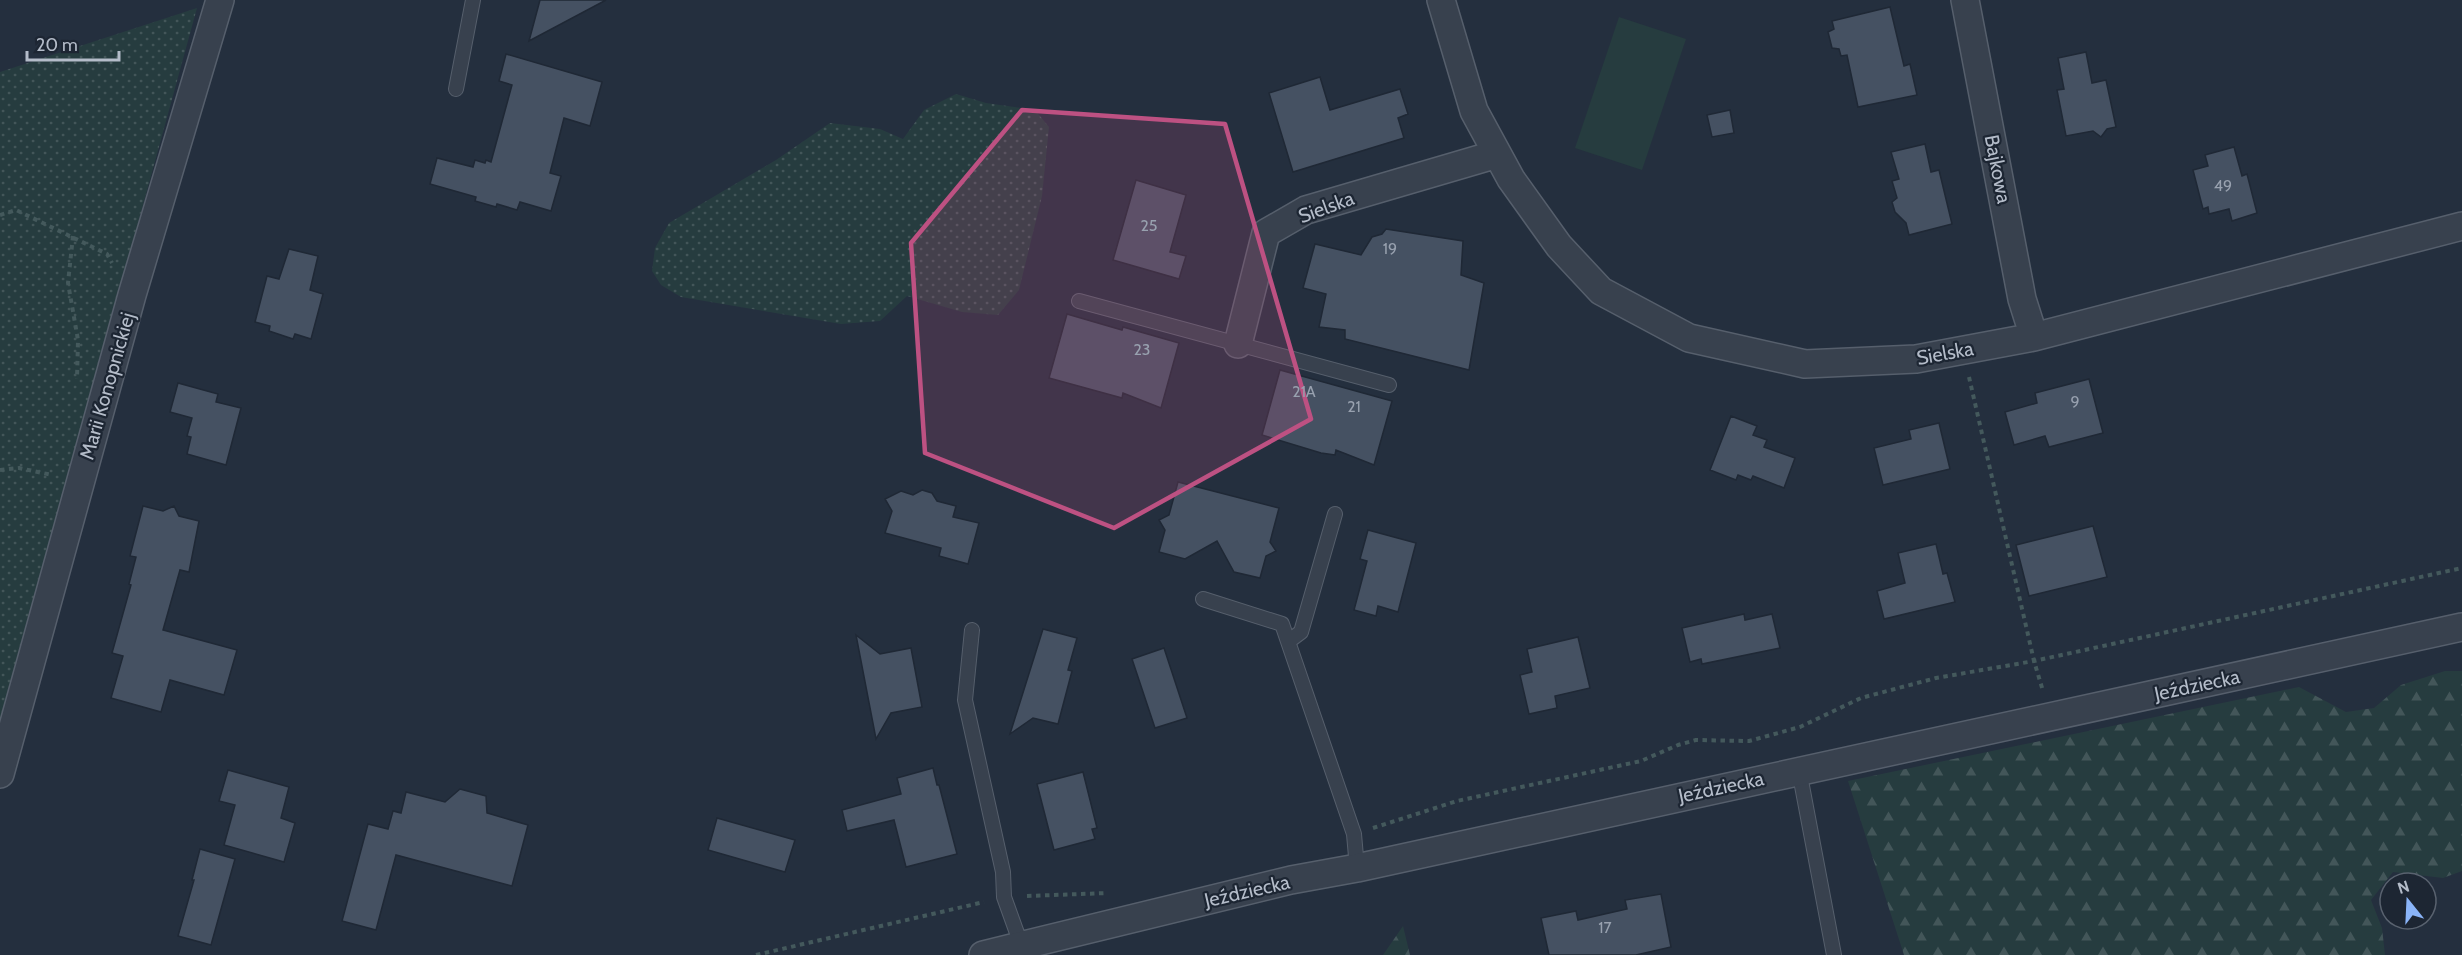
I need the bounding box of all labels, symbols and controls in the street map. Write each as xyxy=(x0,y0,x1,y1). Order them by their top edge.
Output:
scale bar xyxy=(27,24,118,62)
text: 20 m xyxy=(36,34,78,56)
street label: Bajkowa xyxy=(1980,133,2016,206)
house number: 49 xyxy=(2214,176,2232,195)
street label: Sielska xyxy=(1295,186,1357,228)
house number: 25 xyxy=(1140,216,1158,235)
house number: 19 xyxy=(1383,239,1397,258)
street label: Marii Konopnickiej xyxy=(74,310,140,462)
street label: Sielska xyxy=(1915,336,1976,370)
house number: 23 xyxy=(1133,340,1151,359)
house number: 21A xyxy=(1292,382,1316,401)
house number: 9 xyxy=(2070,392,2080,411)
house number: 21 xyxy=(1347,397,1361,416)
street label: Jeździecka xyxy=(2151,664,2242,706)
street label: Jeździecka xyxy=(1675,766,1766,808)
street label: Jeździecka xyxy=(1201,869,1292,913)
north arrow xyxy=(2378,871,2438,931)
text: N xyxy=(2395,876,2412,898)
house number: 17 xyxy=(1598,918,1612,937)

